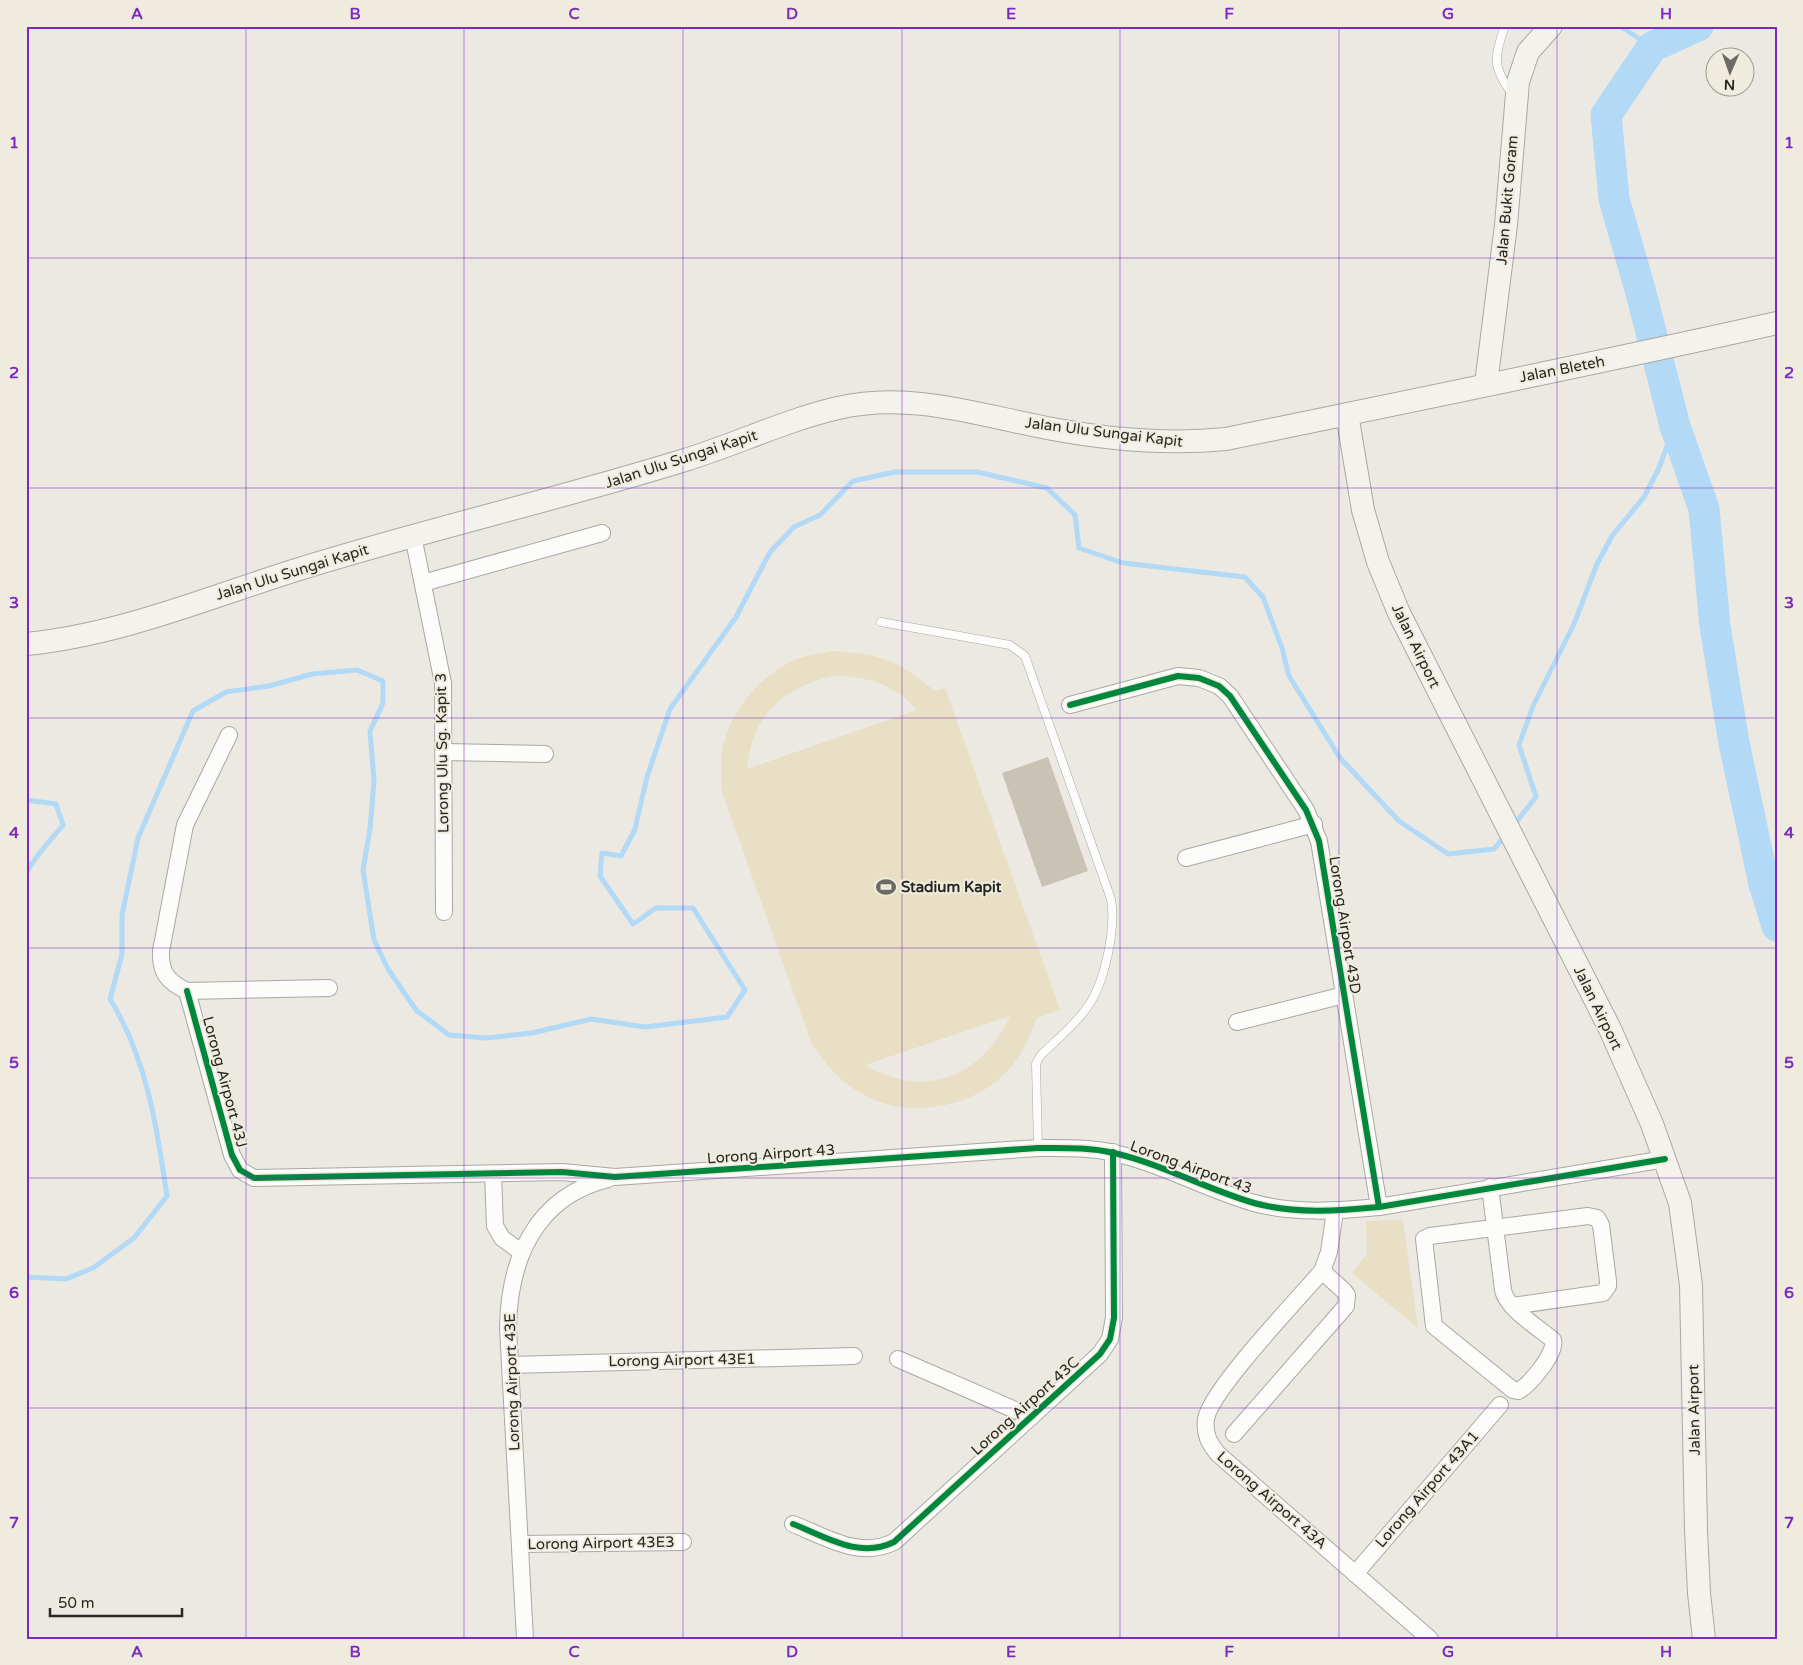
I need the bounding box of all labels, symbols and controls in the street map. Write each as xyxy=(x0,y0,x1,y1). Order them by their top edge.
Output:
text: A xyxy=(131,4,143,24)
text: B xyxy=(349,4,361,24)
text: C xyxy=(568,4,580,24)
text: D xyxy=(786,4,798,24)
text: E xyxy=(1006,4,1016,24)
text: F xyxy=(1224,4,1234,24)
text: G xyxy=(1442,4,1454,24)
text: H xyxy=(1660,4,1672,24)
north arrow xyxy=(1706,48,1756,98)
text: N xyxy=(1724,76,1735,93)
text: 1 xyxy=(9,133,19,153)
text: 1 xyxy=(1784,133,1794,153)
street label: Jalan Bukit Goram xyxy=(1492,134,1522,266)
street label: Jalan Bleteh xyxy=(1518,352,1606,386)
text: 2 xyxy=(9,363,19,383)
text: 2 xyxy=(1784,363,1794,383)
street label: Jalan Ulu Sungai Kapit xyxy=(1024,413,1184,451)
street label: Jalan Ulu Sungai Kapit xyxy=(603,426,760,492)
street label: Jalan Ulu Sungai Kapit xyxy=(213,540,371,604)
text: 3 xyxy=(9,593,19,613)
text: 3 xyxy=(1784,593,1794,613)
street label: Jalan Airport xyxy=(1388,601,1444,691)
street label: Lorong Ulu Sg. Kapit 3 xyxy=(432,673,452,833)
text: 4 xyxy=(9,823,19,843)
text: 4 xyxy=(1784,823,1794,843)
street label: Lorong Airport 43D xyxy=(1325,855,1365,995)
sports icon: Stadium Kapit xyxy=(875,876,897,898)
place label: Stadium Kapit xyxy=(901,878,1002,897)
street label: Jalan Airport xyxy=(1570,963,1626,1053)
street label: Lorong Airport 43J xyxy=(199,1014,251,1150)
text: 5 xyxy=(9,1053,19,1073)
text: 5 xyxy=(1784,1053,1794,1073)
street label: Lorong Airport 43 xyxy=(1128,1137,1254,1197)
street label: Lorong Airport 43 xyxy=(706,1141,836,1167)
text: 6 xyxy=(9,1283,19,1303)
text: 6 xyxy=(1784,1283,1794,1303)
street label: Lorong Airport 43E xyxy=(501,1313,523,1451)
street label: Lorong Airport 43E1 xyxy=(608,1350,756,1370)
street label: Lorong Airport 43C xyxy=(967,1353,1083,1459)
street label: Jalan Airport xyxy=(1684,1364,1704,1456)
street label: Lorong Airport 43A1 xyxy=(1371,1427,1483,1551)
street label: Lorong Airport 43A xyxy=(1213,1447,1331,1553)
text: 7 xyxy=(9,1513,19,1533)
text: 7 xyxy=(1784,1513,1794,1533)
street label: Lorong Airport 43E3 xyxy=(527,1533,675,1553)
scale bar xyxy=(50,1585,182,1617)
text: 50 m xyxy=(58,1594,95,1612)
text: A xyxy=(131,1642,143,1662)
text: B xyxy=(349,1642,361,1662)
text: C xyxy=(568,1642,580,1662)
text: D xyxy=(786,1642,798,1662)
text: E xyxy=(1006,1642,1016,1662)
text: F xyxy=(1224,1642,1234,1662)
text: G xyxy=(1442,1642,1454,1662)
text: H xyxy=(1660,1642,1672,1662)

